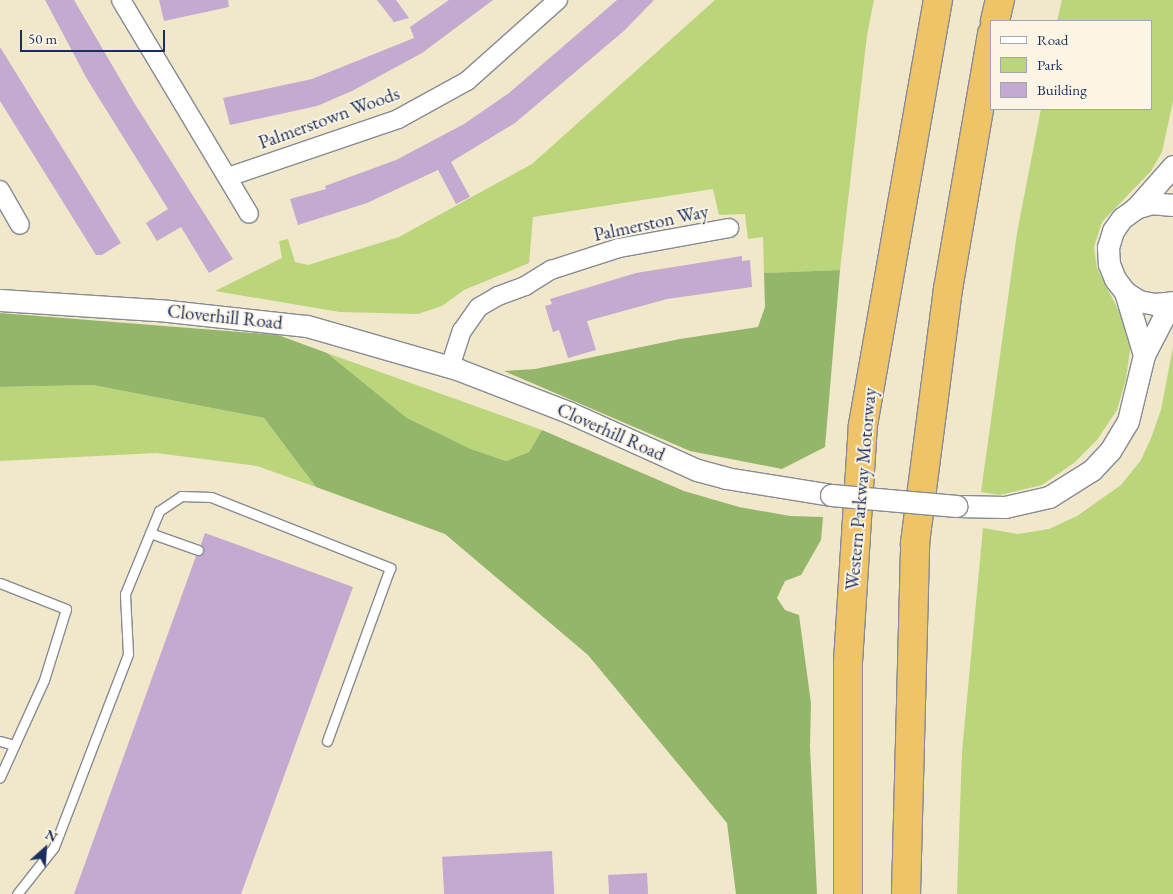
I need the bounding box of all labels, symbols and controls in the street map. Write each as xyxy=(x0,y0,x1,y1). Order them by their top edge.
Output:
scale bar xyxy=(22,20,168,52)
legend xyxy=(990,20,1153,110)
text: 50 m xyxy=(28,29,57,48)
text: Road xyxy=(1037,30,1068,49)
text: Park xyxy=(1037,55,1063,74)
text: Building xyxy=(1037,80,1087,99)
street label: Palmerstown Woods xyxy=(255,82,403,154)
street label: Palmerston Way xyxy=(592,200,710,246)
street label: Cloverhill Road xyxy=(166,300,284,334)
street label: Western Parkway Motorway xyxy=(841,387,881,591)
street label: Cloverhill Road xyxy=(553,398,669,466)
north arrow xyxy=(20,824,70,874)
text: N xyxy=(43,825,61,846)

